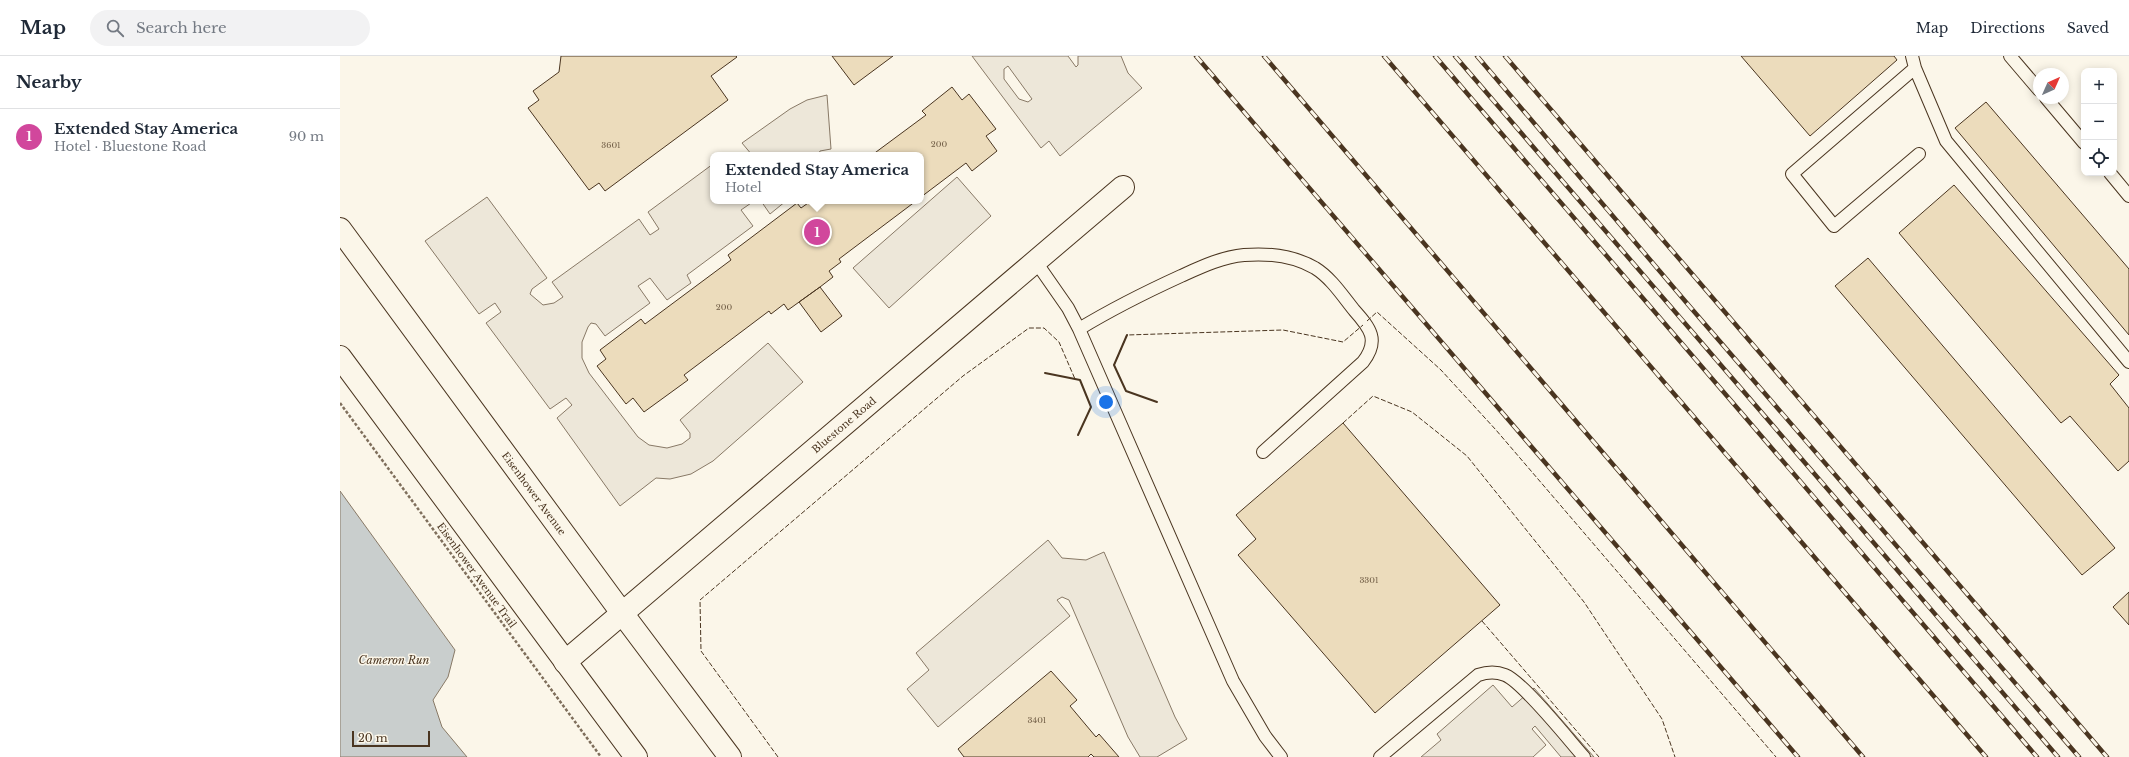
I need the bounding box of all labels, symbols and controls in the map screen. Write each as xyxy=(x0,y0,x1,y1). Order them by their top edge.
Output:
search box xyxy=(90,10,370,46)
text: Map xyxy=(20,16,66,39)
icon: search xyxy=(104,17,126,39)
text: Search here xyxy=(136,18,227,37)
text: Map xyxy=(1916,19,1948,37)
text: Directions xyxy=(1970,19,2045,37)
text: Saved xyxy=(2067,19,2109,37)
north arrow xyxy=(2033,68,2069,104)
map controls xyxy=(2081,68,2117,176)
button: + xyxy=(2081,68,2117,104)
text: Nearby xyxy=(16,72,82,93)
button: − xyxy=(2081,104,2117,140)
text: Extended Stay America xyxy=(54,119,238,138)
text: 1 xyxy=(26,128,32,145)
text: 90 m xyxy=(289,128,324,145)
text: Hotel · Bluestone Road xyxy=(54,138,206,155)
house number: 200 xyxy=(931,139,947,149)
house number: 3601 xyxy=(601,140,621,150)
button: locate xyxy=(2081,140,2117,176)
popup xyxy=(710,152,924,204)
text: Extended Stay America xyxy=(725,160,909,179)
text: Hotel xyxy=(725,179,762,196)
pin: 1 xyxy=(804,217,830,247)
house number: 200 xyxy=(716,302,732,312)
your location xyxy=(1096,392,1116,412)
street label: Bluestone Road xyxy=(809,394,879,456)
street label: Eisenhower Avenue xyxy=(499,449,569,538)
street label: Eisenhower Avenue Trail xyxy=(434,520,519,630)
house number: 3301 xyxy=(1359,575,1379,585)
water label: Cameron Run xyxy=(359,653,430,667)
house number: 3401 xyxy=(1028,715,1047,725)
scale bar xyxy=(352,729,430,748)
text: 20 m xyxy=(358,731,388,745)

